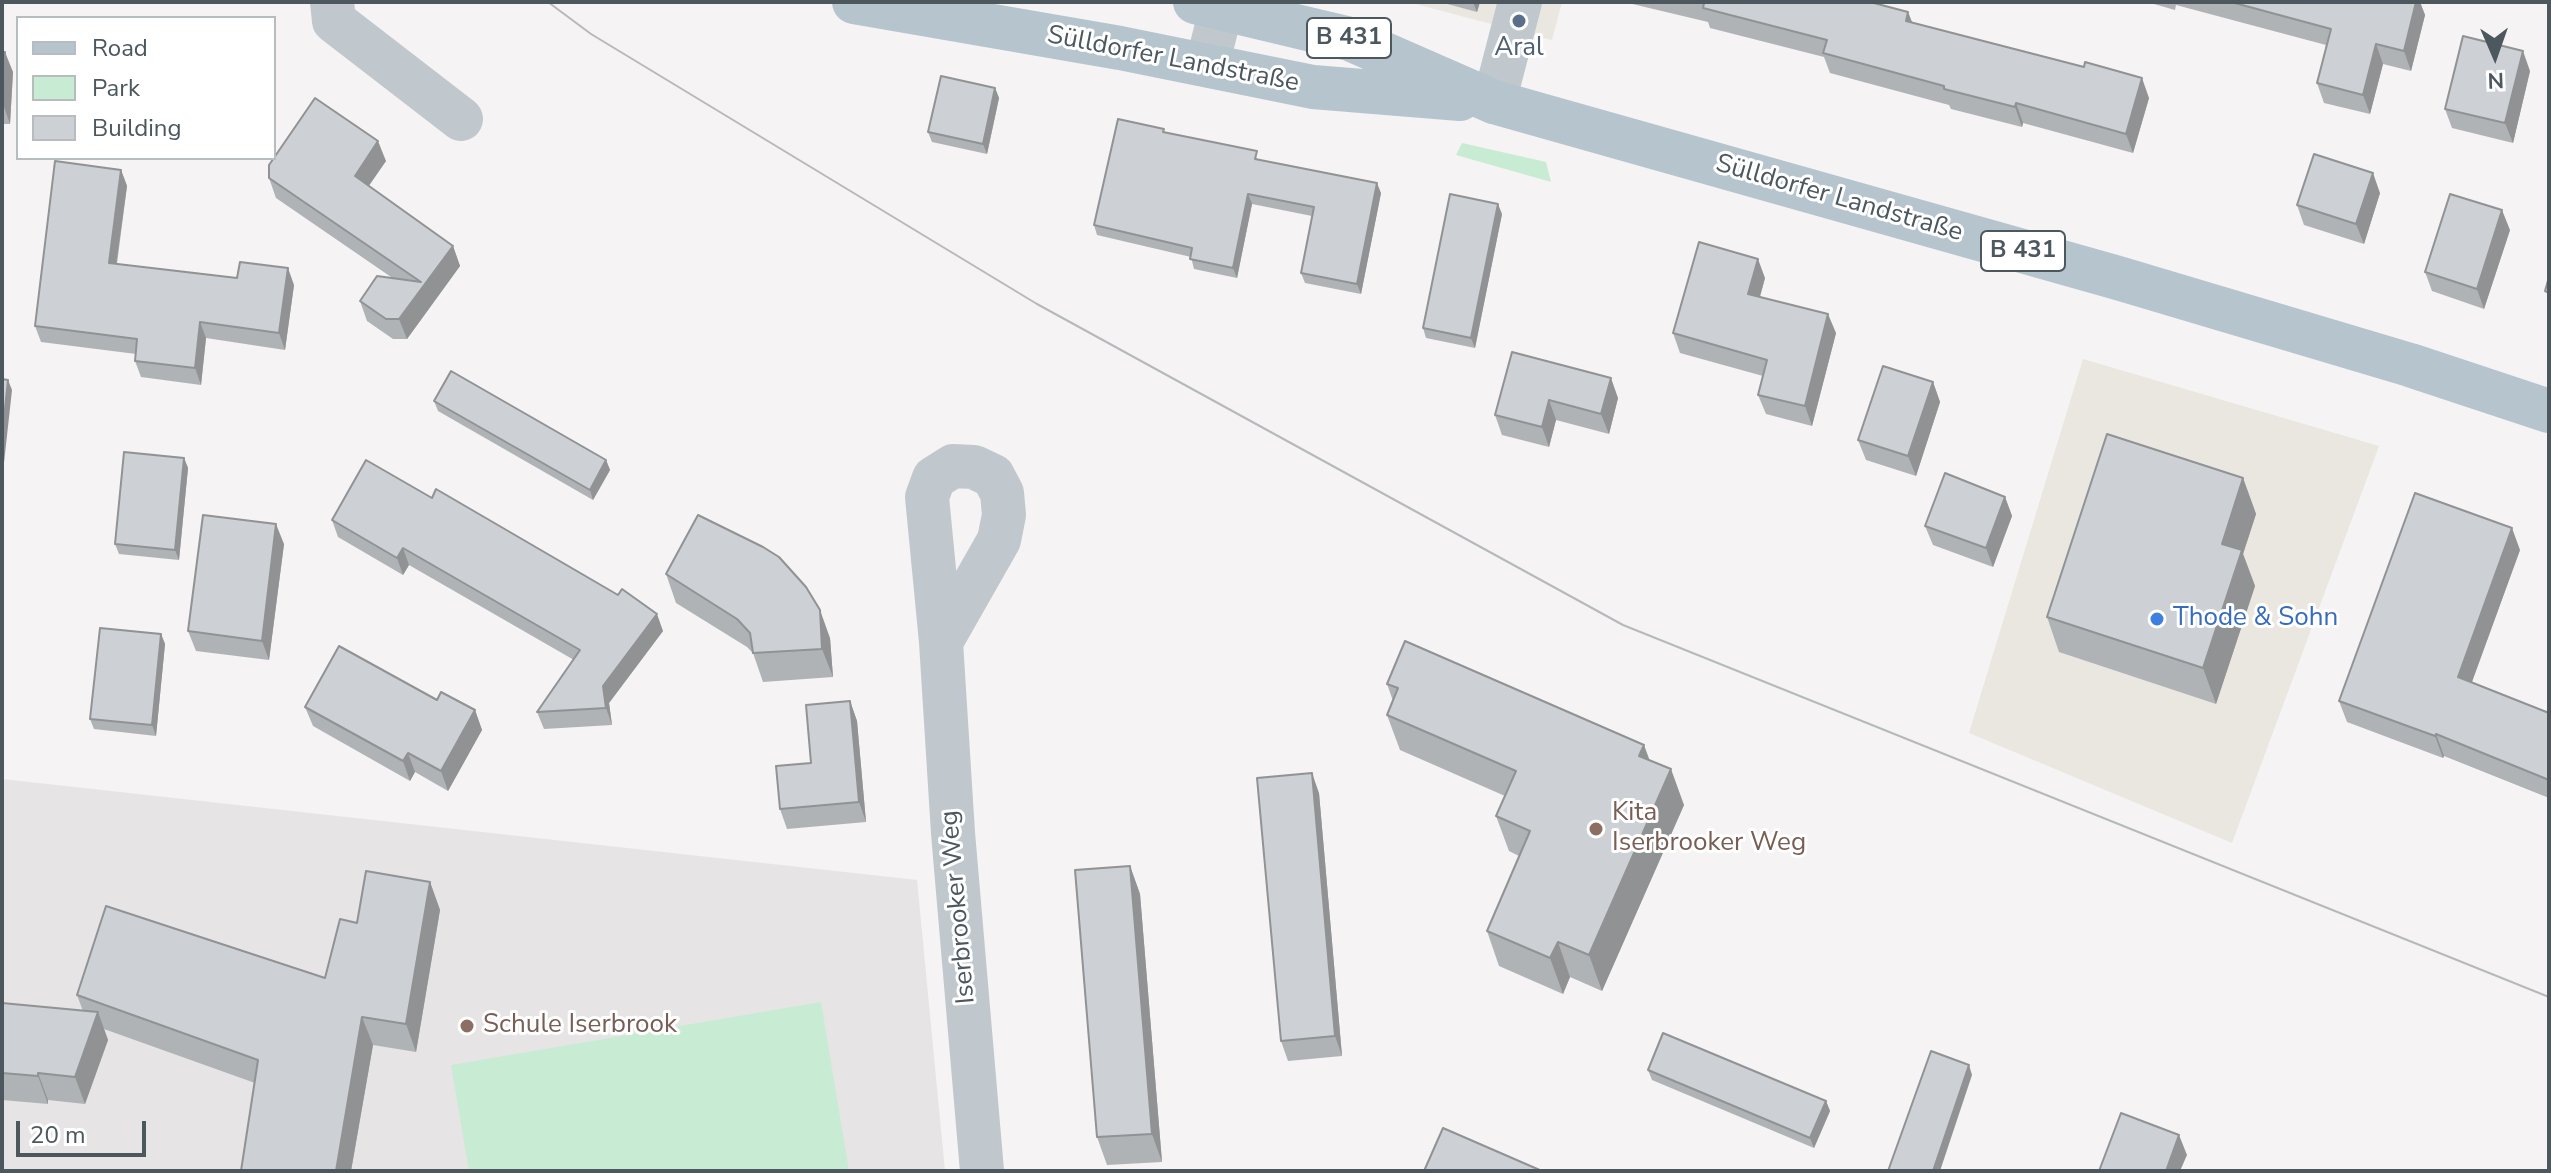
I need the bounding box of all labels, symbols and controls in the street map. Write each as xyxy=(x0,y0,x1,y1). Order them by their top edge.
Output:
marker: Aral xyxy=(1510,12,1528,30)
legend xyxy=(16,16,276,160)
north arrow xyxy=(2455,16,2535,96)
road number: B 431 xyxy=(1307,18,1391,58)
street label: Sülldorfer Landstraße xyxy=(1045,20,1301,100)
text: Road xyxy=(92,32,148,64)
place label: Aral xyxy=(1494,33,1544,65)
text: N xyxy=(2487,65,2505,95)
text: Park xyxy=(92,72,140,104)
text: Building xyxy=(92,112,182,144)
street label: Sülldorfer Landstraße xyxy=(1712,149,1966,249)
road number: B 431 xyxy=(1981,231,2065,271)
place label: Thode & Sohn xyxy=(2173,603,2338,635)
marker: Thode & Sohn xyxy=(2148,610,2166,628)
place label: Kita Iserbrooker Weg xyxy=(1612,798,1806,860)
street label: Iserbrooker Weg xyxy=(935,809,983,1005)
marker: Kita Iserbrooker Weg xyxy=(1587,820,1605,838)
place label: Schule Iserbrook xyxy=(483,1010,677,1042)
marker: Schule Iserbrook xyxy=(458,1017,476,1035)
scale bar xyxy=(20,1105,150,1155)
text: 20 m xyxy=(30,1119,86,1151)

